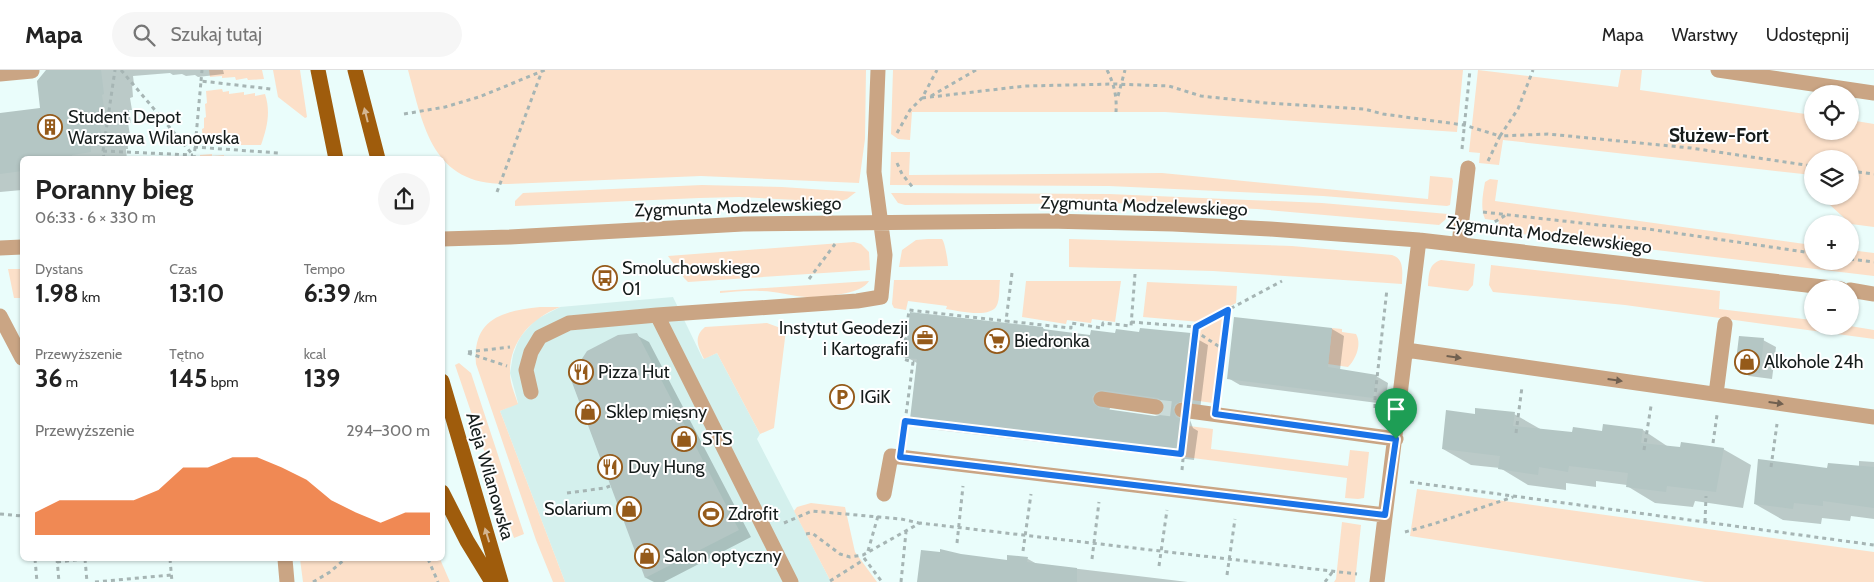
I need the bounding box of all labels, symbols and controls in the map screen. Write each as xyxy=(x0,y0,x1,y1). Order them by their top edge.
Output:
search box xyxy=(112,12,462,57)
text: Mapa xyxy=(25,20,82,49)
icon: search xyxy=(130,21,158,49)
text: Szukaj tutaj xyxy=(170,23,262,46)
text: Mapa xyxy=(1602,24,1644,46)
text: Warstwy xyxy=(1672,24,1738,46)
text: Udostępnij xyxy=(1766,24,1849,46)
map controls xyxy=(1804,85,1859,335)
button: locate xyxy=(1804,85,1859,140)
place label: Student Depot Warszawa Wilanowska xyxy=(68,106,240,149)
one-way arrow xyxy=(362,107,370,122)
building icon: Student Depot Warszawa Wilanowska xyxy=(37,114,63,140)
district label: Służew-Fort xyxy=(1669,124,1769,147)
button: layers xyxy=(1804,150,1859,205)
text: Poranny bieg xyxy=(35,172,193,206)
button: share xyxy=(378,173,430,225)
street label: Zygmunta Modzelewskiego xyxy=(1040,191,1248,221)
street label: Zygmunta Modzelewskiego xyxy=(634,192,842,222)
text: 06:33 · 6 × 330 m xyxy=(35,208,156,227)
street label: Zygmunta Modzelewskiego xyxy=(1445,211,1653,259)
button: + xyxy=(1804,215,1859,270)
place label: Smoluchowskiego 01 xyxy=(622,257,760,300)
text: Dystans xyxy=(35,260,83,278)
text: Czas xyxy=(169,260,197,278)
text: Tempo xyxy=(304,260,345,278)
bus stop icon: Smoluchowskiego 01 xyxy=(592,265,618,291)
text: 1.98 xyxy=(35,278,79,308)
text: 13:10 xyxy=(169,278,224,308)
text: 6:39 xyxy=(304,278,351,308)
button: − xyxy=(1804,280,1859,335)
text: km xyxy=(79,288,100,306)
text: /km xyxy=(351,288,377,306)
place label: Instytut Geodezji i Kartografii xyxy=(779,317,908,360)
office icon: Instytut Geodezji i Kartografii xyxy=(912,325,938,351)
supermarket icon: Biedronka xyxy=(984,328,1010,354)
place label: Biedronka xyxy=(1014,330,1090,352)
text: Przewyższenie xyxy=(35,345,122,363)
text: Tętno xyxy=(169,345,204,363)
text: kcal xyxy=(304,345,326,363)
shop icon: Alkohole 24h xyxy=(1734,349,1760,375)
place label: Alkohole 24h xyxy=(1764,351,1863,373)
one-way arrow xyxy=(1447,353,1463,361)
restaurant icon: Pizza Hut xyxy=(568,359,594,385)
place label: Pizza Hut xyxy=(598,361,670,383)
text: 36 xyxy=(35,363,63,393)
text: 145 xyxy=(169,363,208,393)
text: 139 xyxy=(304,363,340,393)
text: m xyxy=(63,373,78,391)
text: bpm xyxy=(208,373,239,391)
one-way arrow xyxy=(1607,376,1623,384)
parking icon: IGiK xyxy=(829,384,855,410)
place label: IGiK xyxy=(860,386,891,408)
pin xyxy=(1375,388,1417,439)
icon: arrive xyxy=(1382,395,1410,423)
shop icon: Sklep mięsny xyxy=(575,399,601,425)
one-way arrow xyxy=(1768,399,1784,407)
place label: Sklep mięsny xyxy=(606,401,707,423)
street label: Aleja Wilanowska xyxy=(461,410,519,543)
text: Przewyższenie xyxy=(35,421,135,440)
text: 294–300 m xyxy=(346,421,430,440)
shop icon: STS xyxy=(671,426,697,452)
place label: STS xyxy=(702,428,733,450)
restaurant icon: Duy Hung xyxy=(597,454,623,480)
place label: Duy Hung xyxy=(628,456,706,478)
shop icon: Solarium xyxy=(616,496,642,522)
place label: Solarium xyxy=(544,498,612,520)
sports icon: Zdrofit xyxy=(698,501,724,527)
place label: Zdrofit xyxy=(728,503,778,525)
one-way arrow xyxy=(483,528,491,543)
shop icon: Salon optyczny xyxy=(634,543,660,569)
place label: Salon optyczny xyxy=(664,545,782,567)

